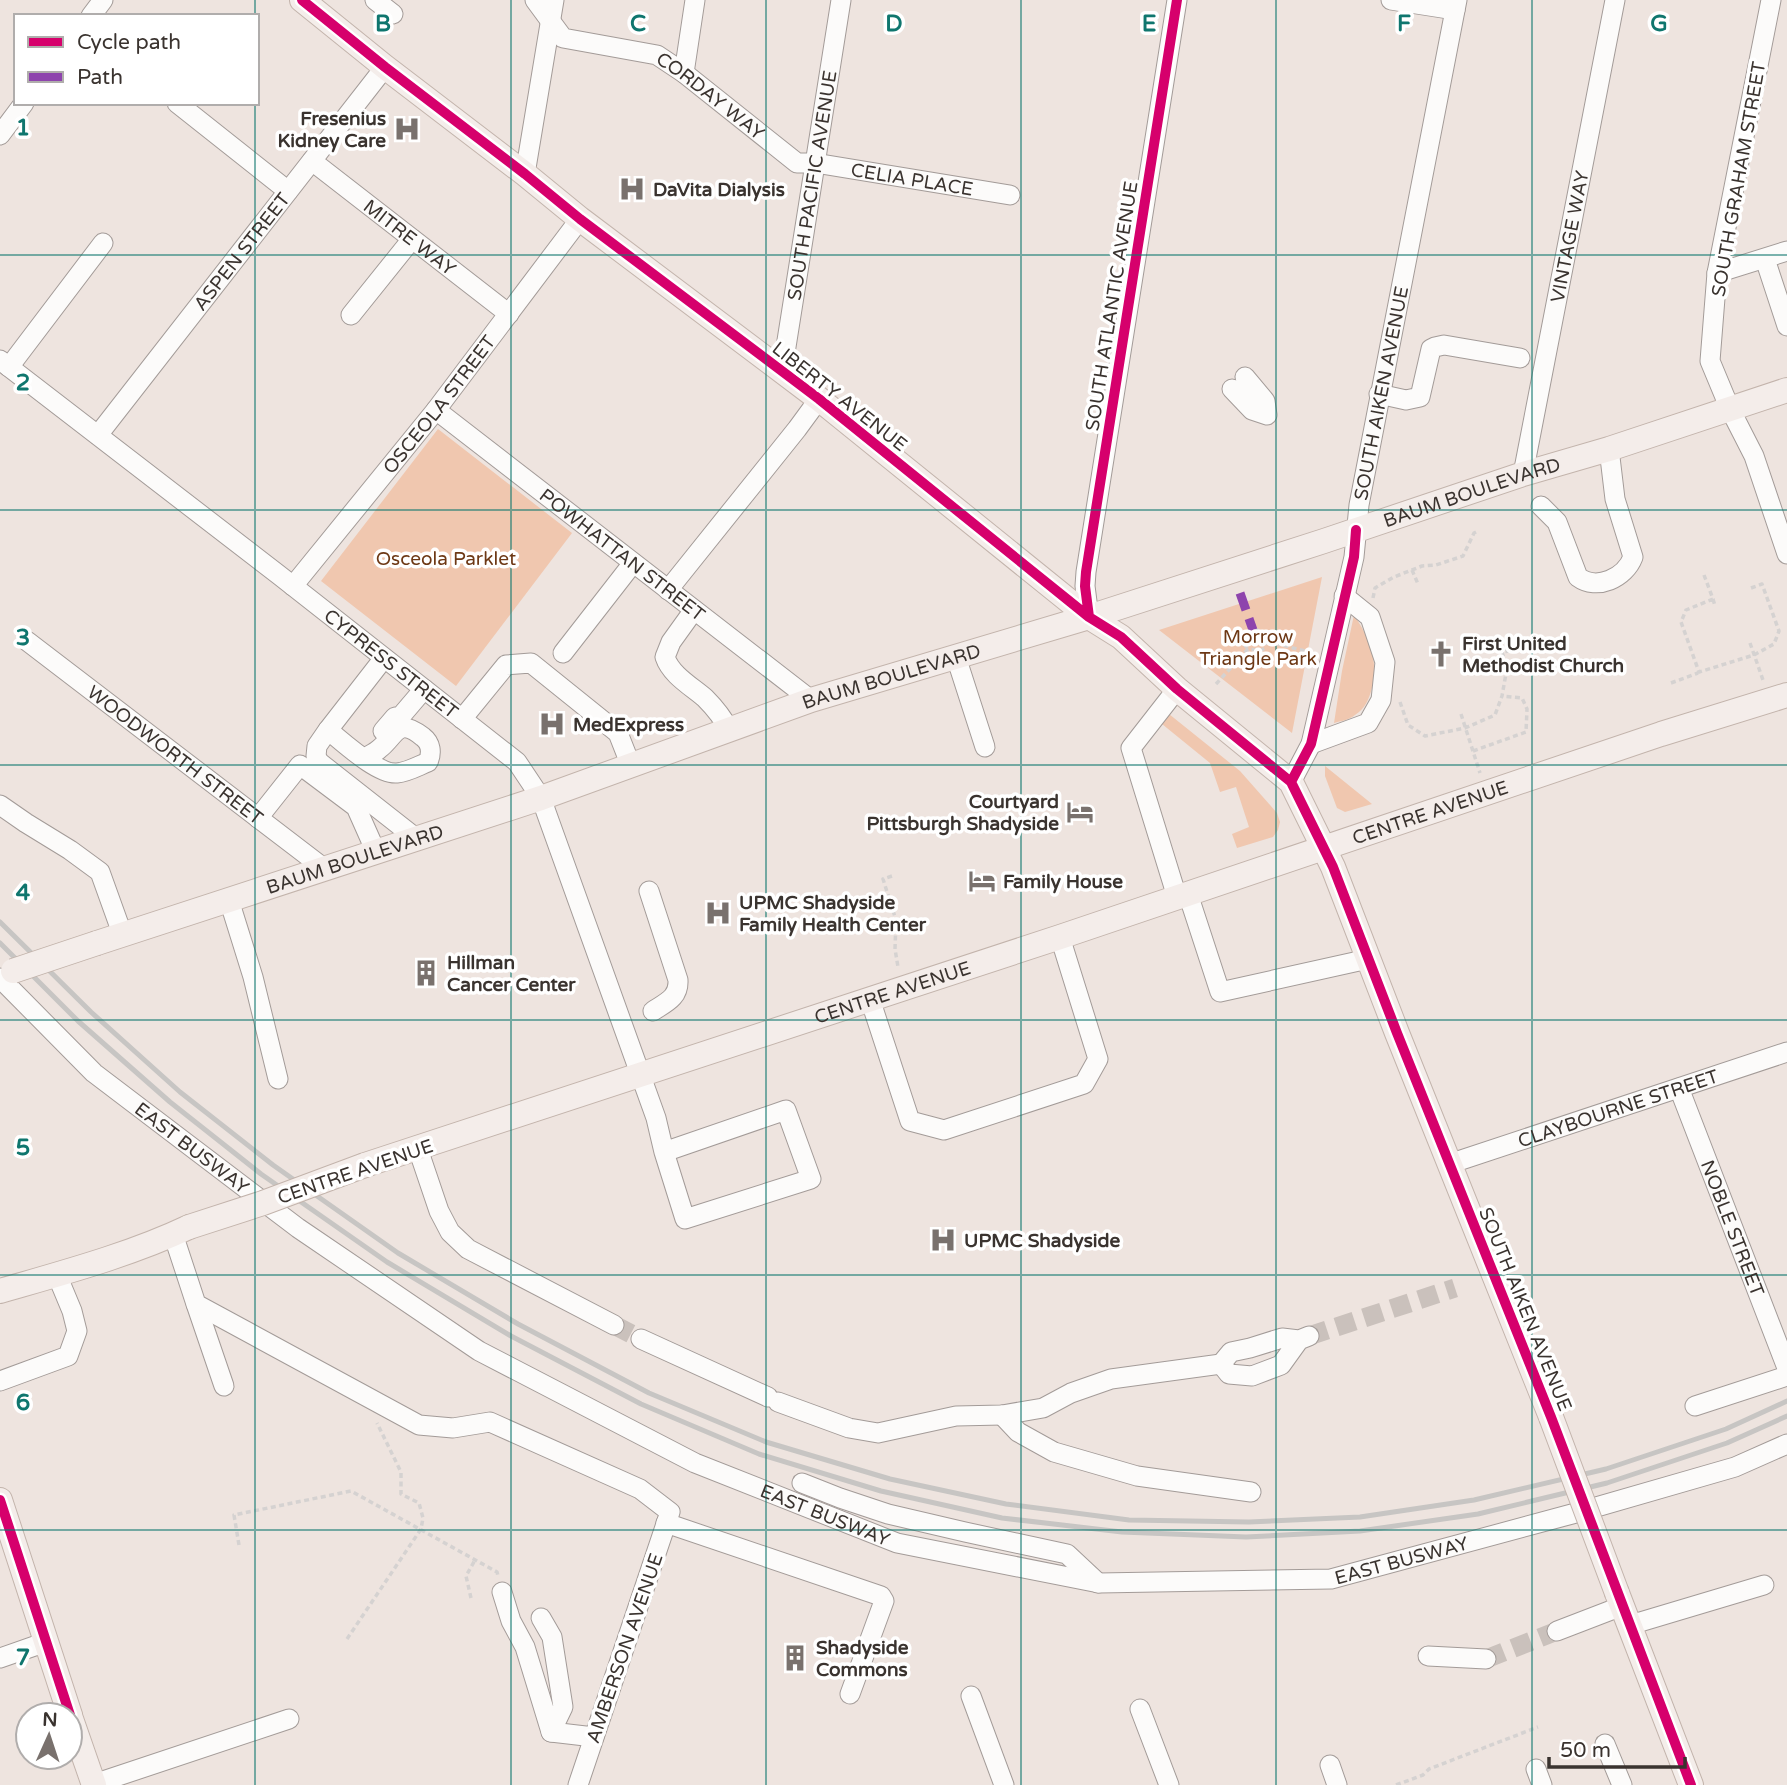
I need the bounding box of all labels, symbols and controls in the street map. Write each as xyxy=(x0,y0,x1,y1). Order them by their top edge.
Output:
text: B xyxy=(375,10,391,38)
text: C xyxy=(630,10,646,38)
text: D xyxy=(885,10,903,38)
text: E xyxy=(1142,10,1156,38)
text: F xyxy=(1397,10,1411,38)
text: G xyxy=(1650,10,1668,38)
legend xyxy=(14,14,259,105)
text: Cycle path xyxy=(77,30,181,55)
street label: CORDAY WAY xyxy=(652,48,768,145)
street label: SOUTH GRAHAM STREET xyxy=(1707,60,1771,298)
text: Path xyxy=(77,65,123,90)
street label: SOUTH PACIFIC AVENUE xyxy=(784,69,842,302)
place label: Fresenius Kidney Care xyxy=(278,108,386,153)
text: 1 xyxy=(16,114,30,142)
hospital icon: Fresenius Kidney Care xyxy=(392,114,422,144)
street label: CELIA PLACE xyxy=(849,159,975,201)
street label: VINTAGE WAY xyxy=(1547,169,1594,305)
hospital icon: DaVita Dialysis xyxy=(617,174,647,204)
place label: DaVita Dialysis xyxy=(653,179,785,202)
street label: SOUTH ATLANTIC AVENUE xyxy=(1081,180,1143,433)
street label: ASPEN STREET xyxy=(189,188,295,315)
street label: MITRE WAY xyxy=(359,195,460,280)
street label: SOUTH AIKEN AVENUE xyxy=(1350,284,1413,502)
street label: OSCEOLA STREET xyxy=(379,331,501,479)
street label: LIBERTY AVENUE xyxy=(768,337,911,456)
text: 2 xyxy=(16,369,30,397)
street label: BAUM BOULEVARD xyxy=(1381,454,1563,532)
street label: POWHATTAN STREET xyxy=(535,484,709,626)
park label: Osceola Parklet xyxy=(376,548,516,570)
street label: CYPRESS STREET xyxy=(319,605,462,724)
text: 3 xyxy=(16,624,30,652)
park label: Morrow Triangle Park xyxy=(1199,626,1317,670)
place label: First United Methodist Church xyxy=(1462,633,1624,677)
church icon: First United Methodist Church xyxy=(1426,639,1456,669)
street label: BAUM BOULEVARD xyxy=(799,640,983,714)
street label: WOODWORTH STREET xyxy=(83,681,267,830)
hospital icon: MedExpress xyxy=(537,709,567,739)
place label: MedExpress xyxy=(573,714,684,737)
street label: CENTRE AVENUE xyxy=(1349,776,1511,850)
place label: Courtyard Pittsburgh Shadyside xyxy=(866,791,1059,836)
hotel icon: Courtyard Pittsburgh Shadyside xyxy=(1065,797,1095,827)
street label: BAUM BOULEVARD xyxy=(263,821,446,899)
hotel icon: Family House xyxy=(967,866,997,896)
place label: Family House xyxy=(1003,871,1123,894)
text: 4 xyxy=(16,879,31,907)
place label: UPMC Shadyside Family Health Center xyxy=(739,892,927,937)
hospital icon: UPMC Shadyside Family Health Center xyxy=(703,898,733,928)
place label: Hillman Cancer Center xyxy=(447,952,576,996)
street label: CENTRE AVENUE xyxy=(812,957,974,1029)
building icon: Hillman Cancer Center xyxy=(411,958,441,988)
street label: CLAYBOURNE STREET xyxy=(1515,1065,1722,1152)
street label: EAST BUSWAY xyxy=(130,1098,253,1199)
text: 5 xyxy=(16,1134,30,1162)
street label: CENTRE AVENUE xyxy=(275,1135,436,1209)
street label: NOBLE STREET xyxy=(1696,1157,1768,1300)
street label: SOUTH AIKEN AVENUE xyxy=(1474,1204,1576,1414)
hospital icon: UPMC Shadyside xyxy=(928,1225,958,1255)
place label: UPMC Shadyside xyxy=(964,1230,1121,1253)
text: 6 xyxy=(16,1389,30,1417)
street label: EAST BUSWAY xyxy=(757,1480,893,1551)
street label: EAST BUSWAY xyxy=(1332,1532,1471,1590)
street label: AMBERSON AVENUE xyxy=(582,1551,668,1746)
place label: Shadyside Commons xyxy=(816,1637,909,1681)
building icon: Shadyside Commons xyxy=(780,1643,810,1673)
text: 7 xyxy=(16,1644,30,1672)
north arrow xyxy=(14,1701,84,1771)
text: N xyxy=(42,1709,58,1731)
scale bar xyxy=(1549,1726,1686,1770)
text: 50 m xyxy=(1560,1738,1611,1763)

